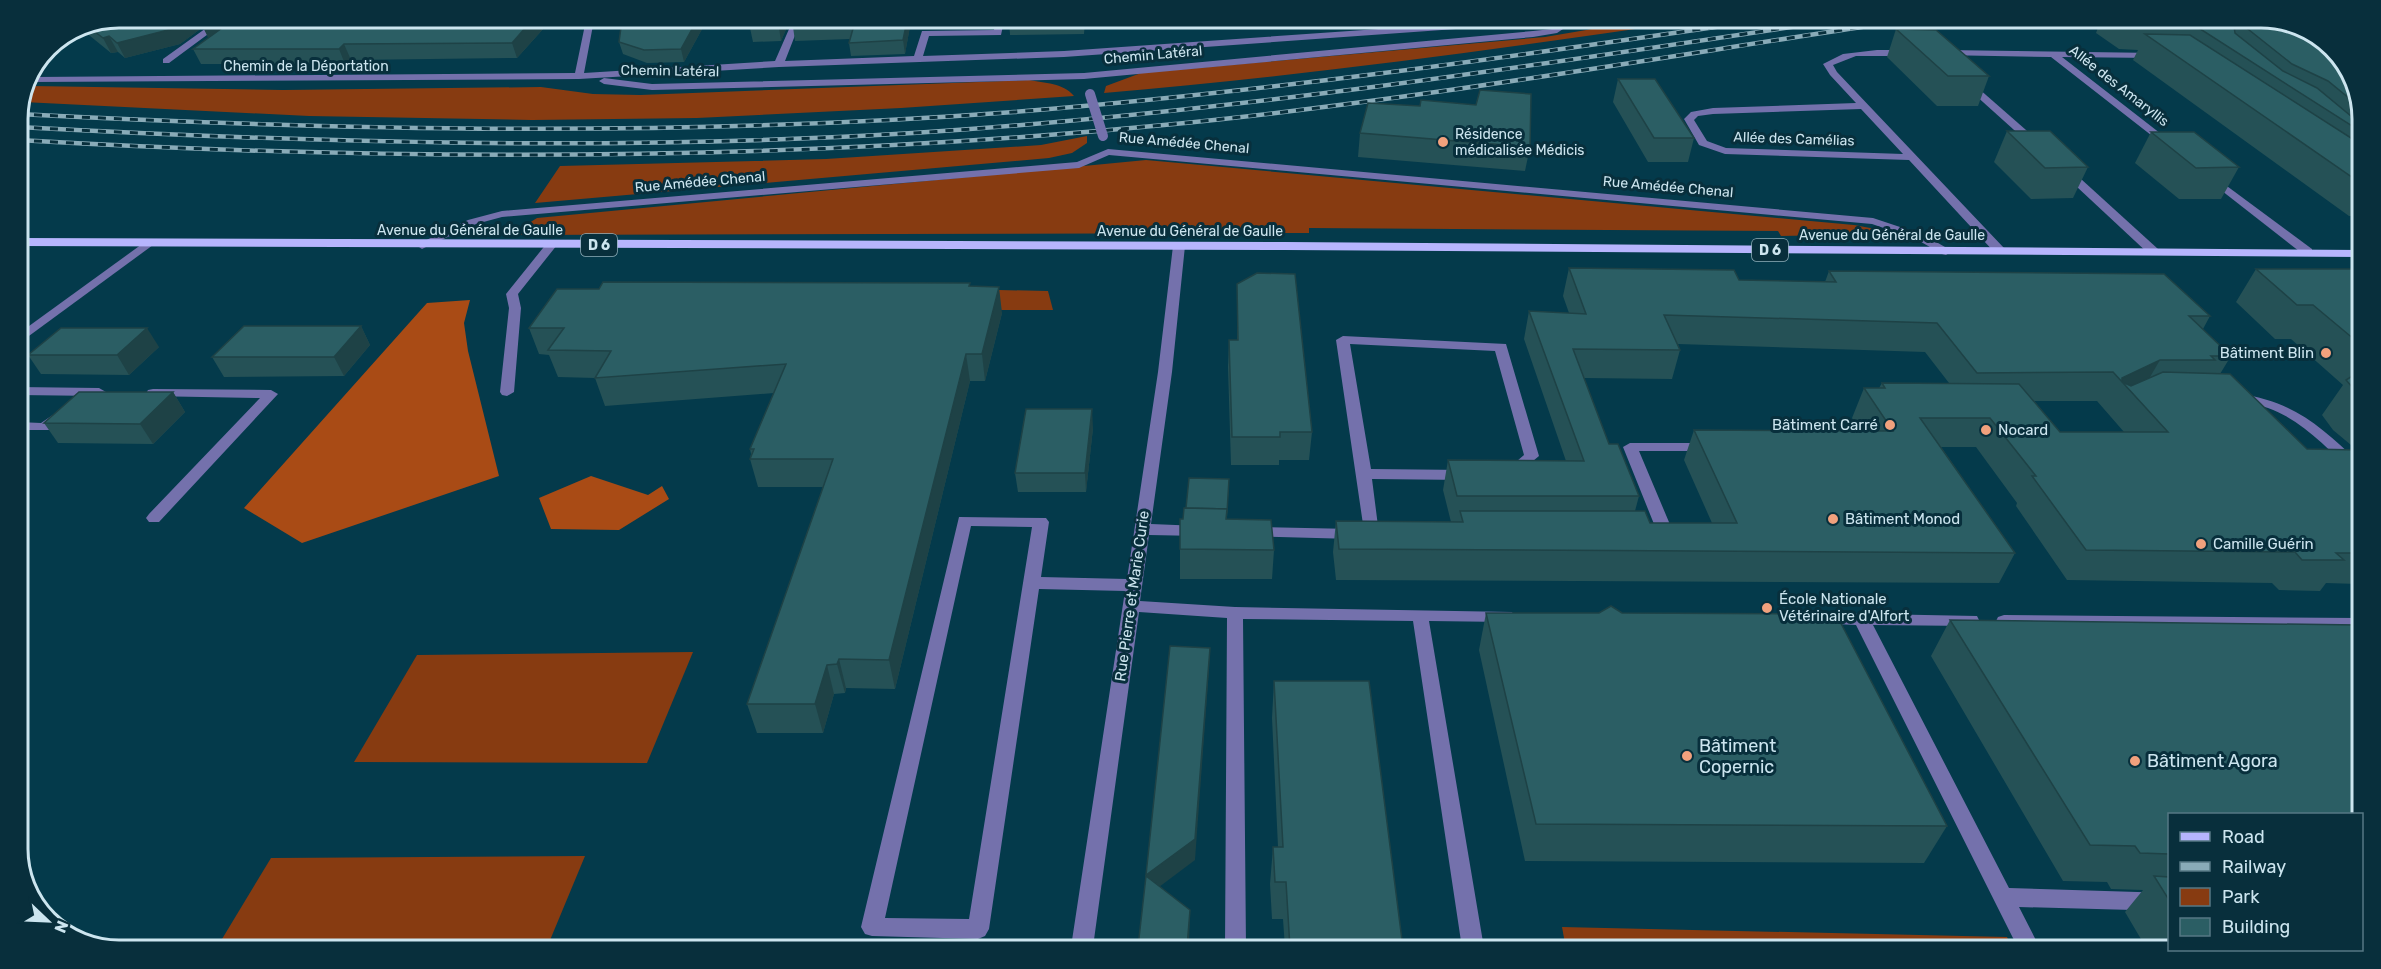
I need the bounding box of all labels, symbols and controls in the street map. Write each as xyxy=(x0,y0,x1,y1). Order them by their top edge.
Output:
street label: Chemin Latéral xyxy=(1103,42,1203,68)
street label: Allée des Amaryllis xyxy=(2066,42,2172,130)
street label: Chemin de la Déportation xyxy=(223,58,389,75)
street label: Chemin Latéral xyxy=(621,62,719,80)
place label: Résidence médicalisée Médicis xyxy=(1455,126,1584,159)
street label: Allée des Camélias xyxy=(1733,128,1855,150)
street label: Rue Amédée Chenal xyxy=(1118,129,1250,157)
marker: Résidence médicalisée Médicis xyxy=(1436,135,1450,149)
street label: Rue Amédée Chenal xyxy=(634,168,766,196)
street label: Rue Amédée Chenal xyxy=(1602,173,1734,201)
street label: Avenue du Général de Gaulle xyxy=(377,222,563,239)
street label: Avenue du Général de Gaulle xyxy=(1097,223,1283,240)
street label: Avenue du Général de Gaulle xyxy=(1799,227,1985,244)
road number: D 6 xyxy=(581,234,617,256)
road number: D 6 xyxy=(1752,239,1788,261)
place label: Bâtiment Blin xyxy=(2220,344,2314,362)
marker: Bâtiment Blin xyxy=(2319,346,2333,360)
place label: Bâtiment Carré xyxy=(1772,416,1878,434)
marker: Bâtiment Carré xyxy=(1883,418,1897,432)
place label: Nocard xyxy=(1998,421,2048,439)
marker: Nocard xyxy=(1979,423,1993,437)
street label: Rue Pierre et Marie Curie xyxy=(1111,510,1153,682)
place label: Bâtiment Monod xyxy=(1845,510,1960,528)
marker: Bâtiment Monod xyxy=(1826,512,1840,526)
place label: Camille Guérin xyxy=(2213,535,2314,553)
marker: Camille Guérin xyxy=(2194,537,2208,551)
place label: École Nationale Vétérinaire d'Alfort xyxy=(1779,590,1909,625)
marker: École Nationale Vétérinaire d'Alfort xyxy=(1760,601,1774,615)
place label: Bâtiment Copernic xyxy=(1699,735,1776,778)
marker: Bâtiment Copernic xyxy=(1680,749,1694,763)
place label: Bâtiment Agora xyxy=(2147,750,2278,772)
marker: Bâtiment Agora xyxy=(2128,754,2142,768)
legend xyxy=(2168,813,2363,951)
text: Road xyxy=(2222,826,2265,848)
text: Railway xyxy=(2222,856,2286,878)
text: Park xyxy=(2222,886,2260,908)
north arrow xyxy=(18,891,78,951)
text: Building xyxy=(2222,916,2290,938)
text: N xyxy=(50,918,72,936)

